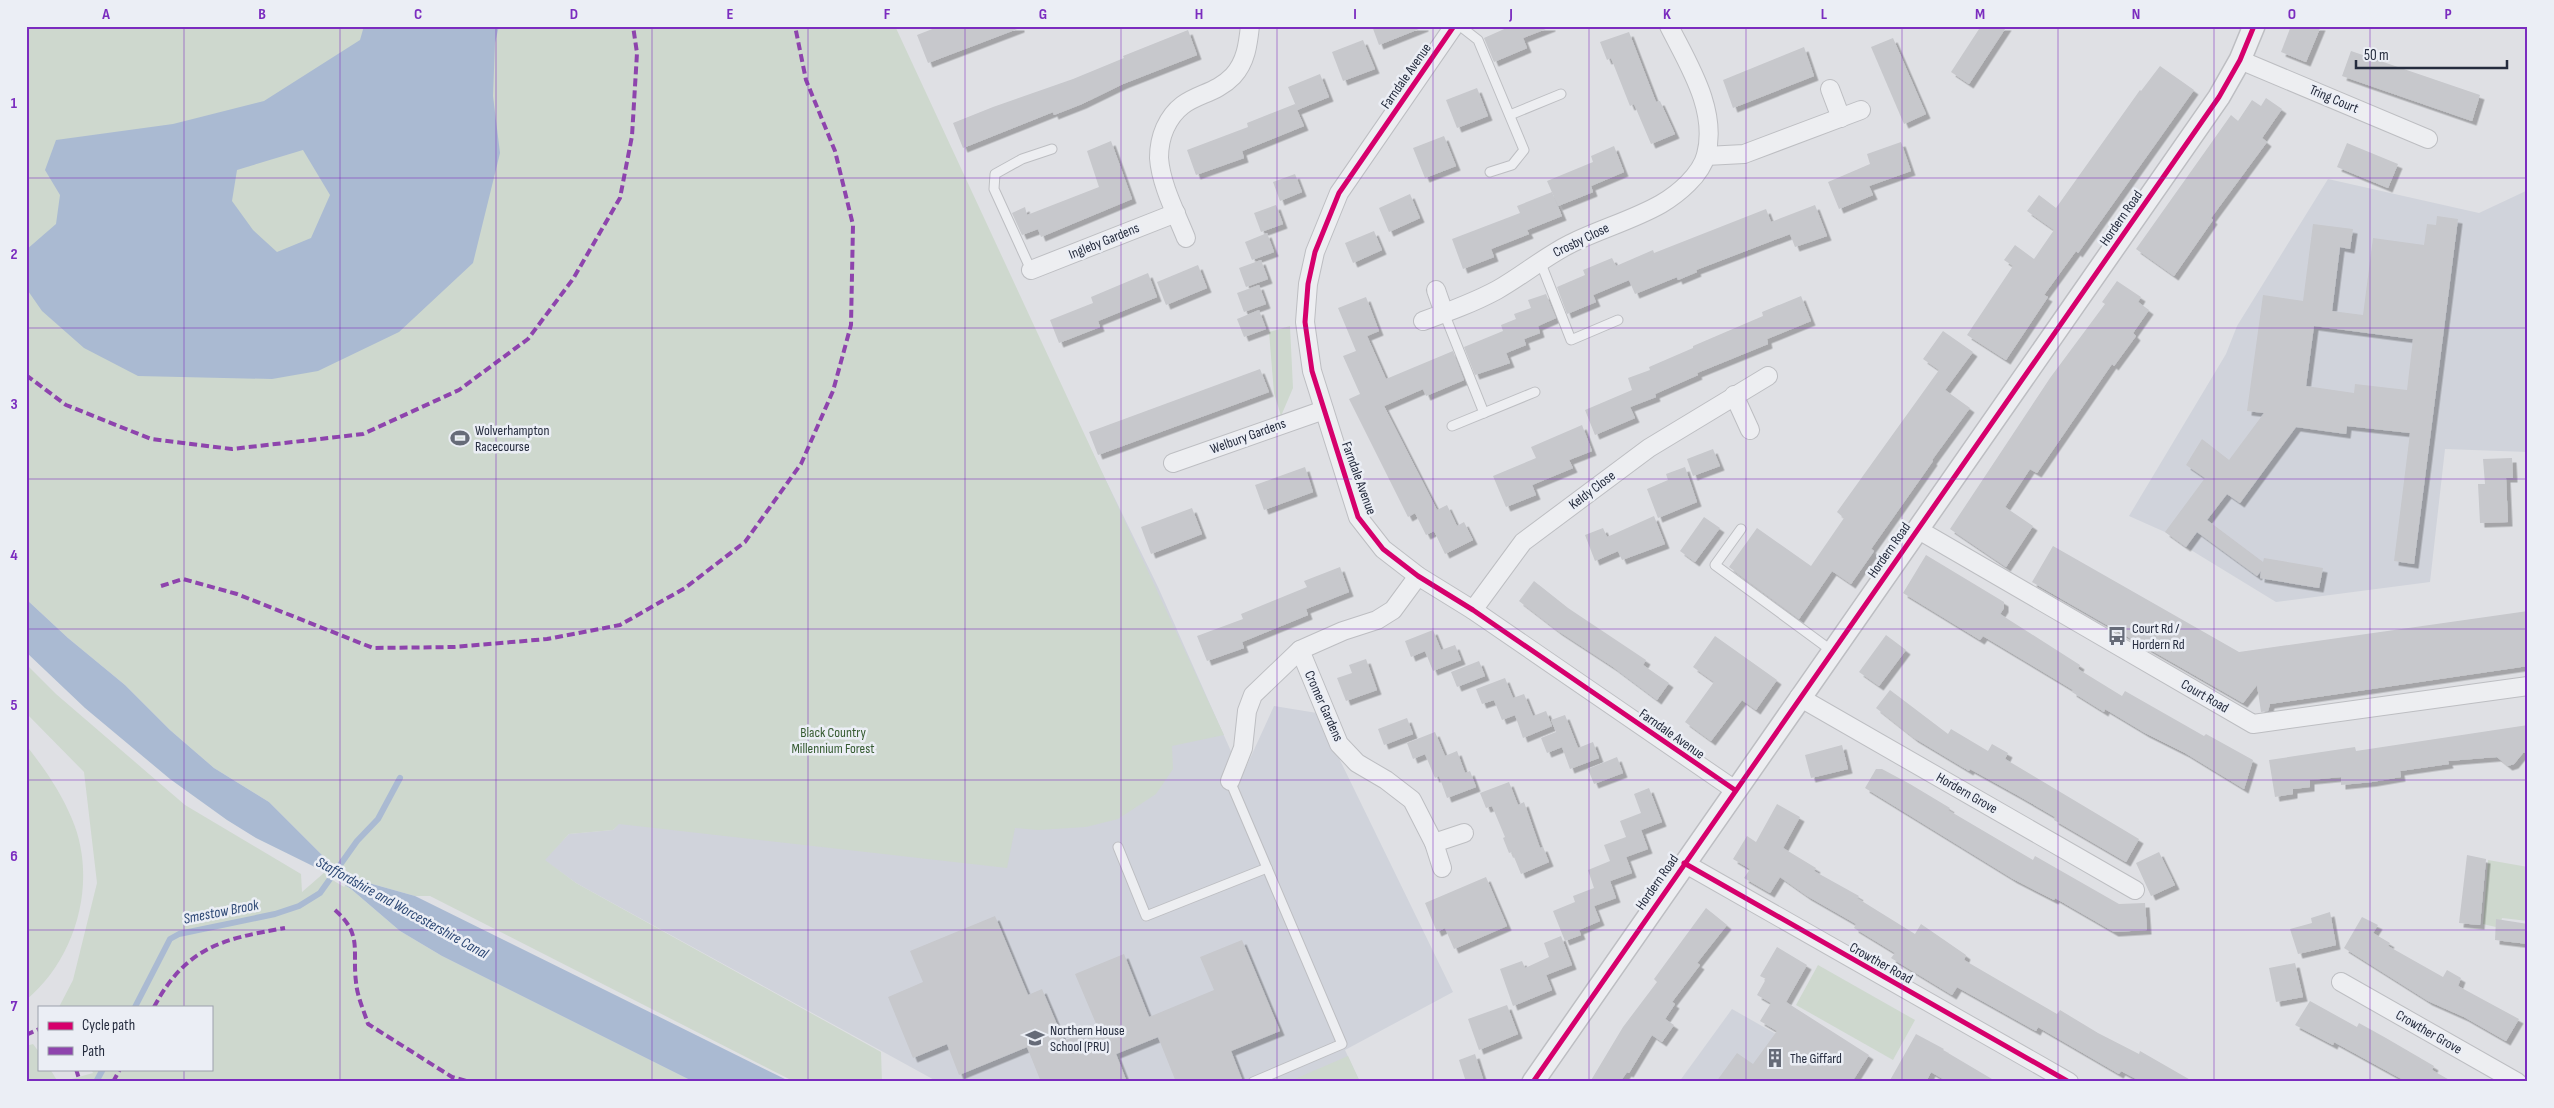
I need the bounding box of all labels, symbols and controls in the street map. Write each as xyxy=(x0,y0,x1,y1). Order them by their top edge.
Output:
text: A xyxy=(101,5,110,24)
text: B xyxy=(258,5,266,24)
text: C xyxy=(414,5,422,24)
text: D xyxy=(570,5,578,24)
text: E xyxy=(727,5,734,24)
text: F xyxy=(884,5,891,24)
text: G xyxy=(1039,5,1047,24)
text: H xyxy=(1195,5,1203,24)
text: I xyxy=(1353,5,1357,24)
text: J xyxy=(1508,5,1513,24)
text: K xyxy=(1663,5,1671,24)
text: L xyxy=(1821,5,1828,24)
text: M xyxy=(1975,5,1985,24)
text: N xyxy=(2132,5,2140,24)
text: O xyxy=(2288,5,2296,24)
text: P xyxy=(2444,5,2452,24)
scale bar xyxy=(2356,38,2508,70)
street label: Farndale Avenue xyxy=(1377,40,1435,112)
text: 50 m xyxy=(2364,46,2389,65)
street label: Tring Court xyxy=(2307,81,2361,117)
text: 1 xyxy=(11,94,18,113)
street label: Hordern Road xyxy=(2096,187,2146,249)
street label: Ingleby Gardens xyxy=(1066,219,1142,263)
street label: Crosby Close xyxy=(1550,219,1612,261)
text: 2 xyxy=(10,245,18,264)
text: 3 xyxy=(10,395,18,414)
street label: Welbury Gardens xyxy=(1208,414,1288,458)
place label: Wolverhampton Racecourse xyxy=(475,422,549,455)
sports icon: Wolverhampton Racecourse xyxy=(449,427,471,449)
street label: Farndale Avenue xyxy=(1338,439,1380,517)
street label: Keldy Close xyxy=(1565,467,1619,513)
street label: Hordern Road xyxy=(1864,519,1914,581)
text: 4 xyxy=(10,546,18,565)
place label: Court Rd / Hordern Rd xyxy=(2132,620,2185,653)
bus stop icon: Court Rd / Hordern Rd xyxy=(2106,625,2128,647)
street label: Cromer Gardens xyxy=(1301,668,1347,744)
street label: Court Road xyxy=(2178,676,2232,717)
text: 5 xyxy=(10,696,18,715)
street label: Farndale Avenue xyxy=(1636,705,1708,763)
park label: Black Country Millennium Forest xyxy=(791,724,875,757)
street label: Hordern Grove xyxy=(1933,769,2001,817)
text: 6 xyxy=(10,847,18,866)
street label: Hordern Road xyxy=(1632,851,1682,913)
water label: Staffordshire and Worcestershire Canal xyxy=(313,853,493,964)
water label: Smestow Brook xyxy=(182,895,261,929)
street label: Crowther Road xyxy=(1846,939,1916,987)
text: 7 xyxy=(11,997,18,1016)
legend xyxy=(38,1006,212,1070)
street label: Crowther Grove xyxy=(2393,1006,2465,1058)
text: Cycle path xyxy=(82,1016,135,1035)
place label: Northern House School (PRU) xyxy=(1050,1022,1125,1055)
school or university icon: Northern House School (PRU) xyxy=(1024,1027,1046,1049)
text: Path xyxy=(82,1042,105,1061)
building icon: The Giffard xyxy=(1764,1047,1786,1069)
place label: The Giffard xyxy=(1790,1050,1842,1067)

